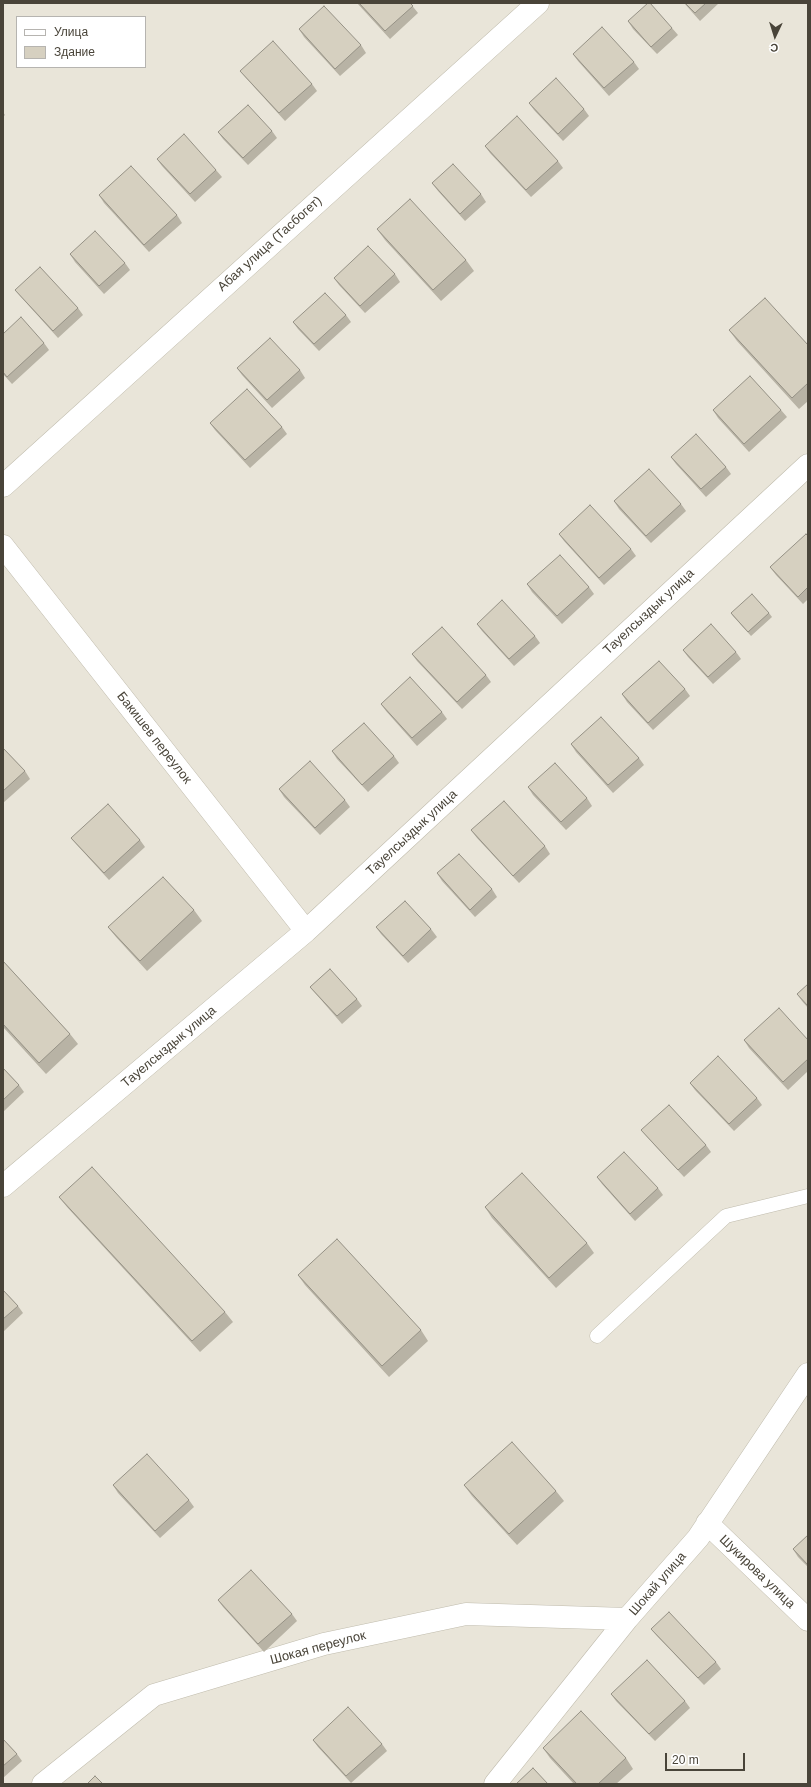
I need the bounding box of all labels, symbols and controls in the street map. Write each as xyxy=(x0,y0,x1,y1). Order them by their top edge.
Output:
legend xyxy=(16,16,146,68)
north arrow xyxy=(755,16,795,56)
text: Улица xyxy=(54,25,88,39)
text: С xyxy=(770,42,779,54)
text: Здание xyxy=(54,45,95,59)
street label: Абая улица (Тасбогет) xyxy=(215,193,325,295)
street label: Тауелсыздык улица xyxy=(600,566,698,658)
street label: Бакишев переулок xyxy=(113,689,195,787)
street label: Тауелсыздык улица xyxy=(363,787,461,879)
street label: Тауелсыздык улица xyxy=(119,1003,219,1091)
street label: Шукирова улица xyxy=(716,1532,798,1612)
street label: Шокай улица xyxy=(626,1549,690,1619)
street label: Шокая переулок xyxy=(268,1628,368,1668)
scale bar xyxy=(667,1745,747,1771)
text: 20 m xyxy=(672,1753,699,1767)

